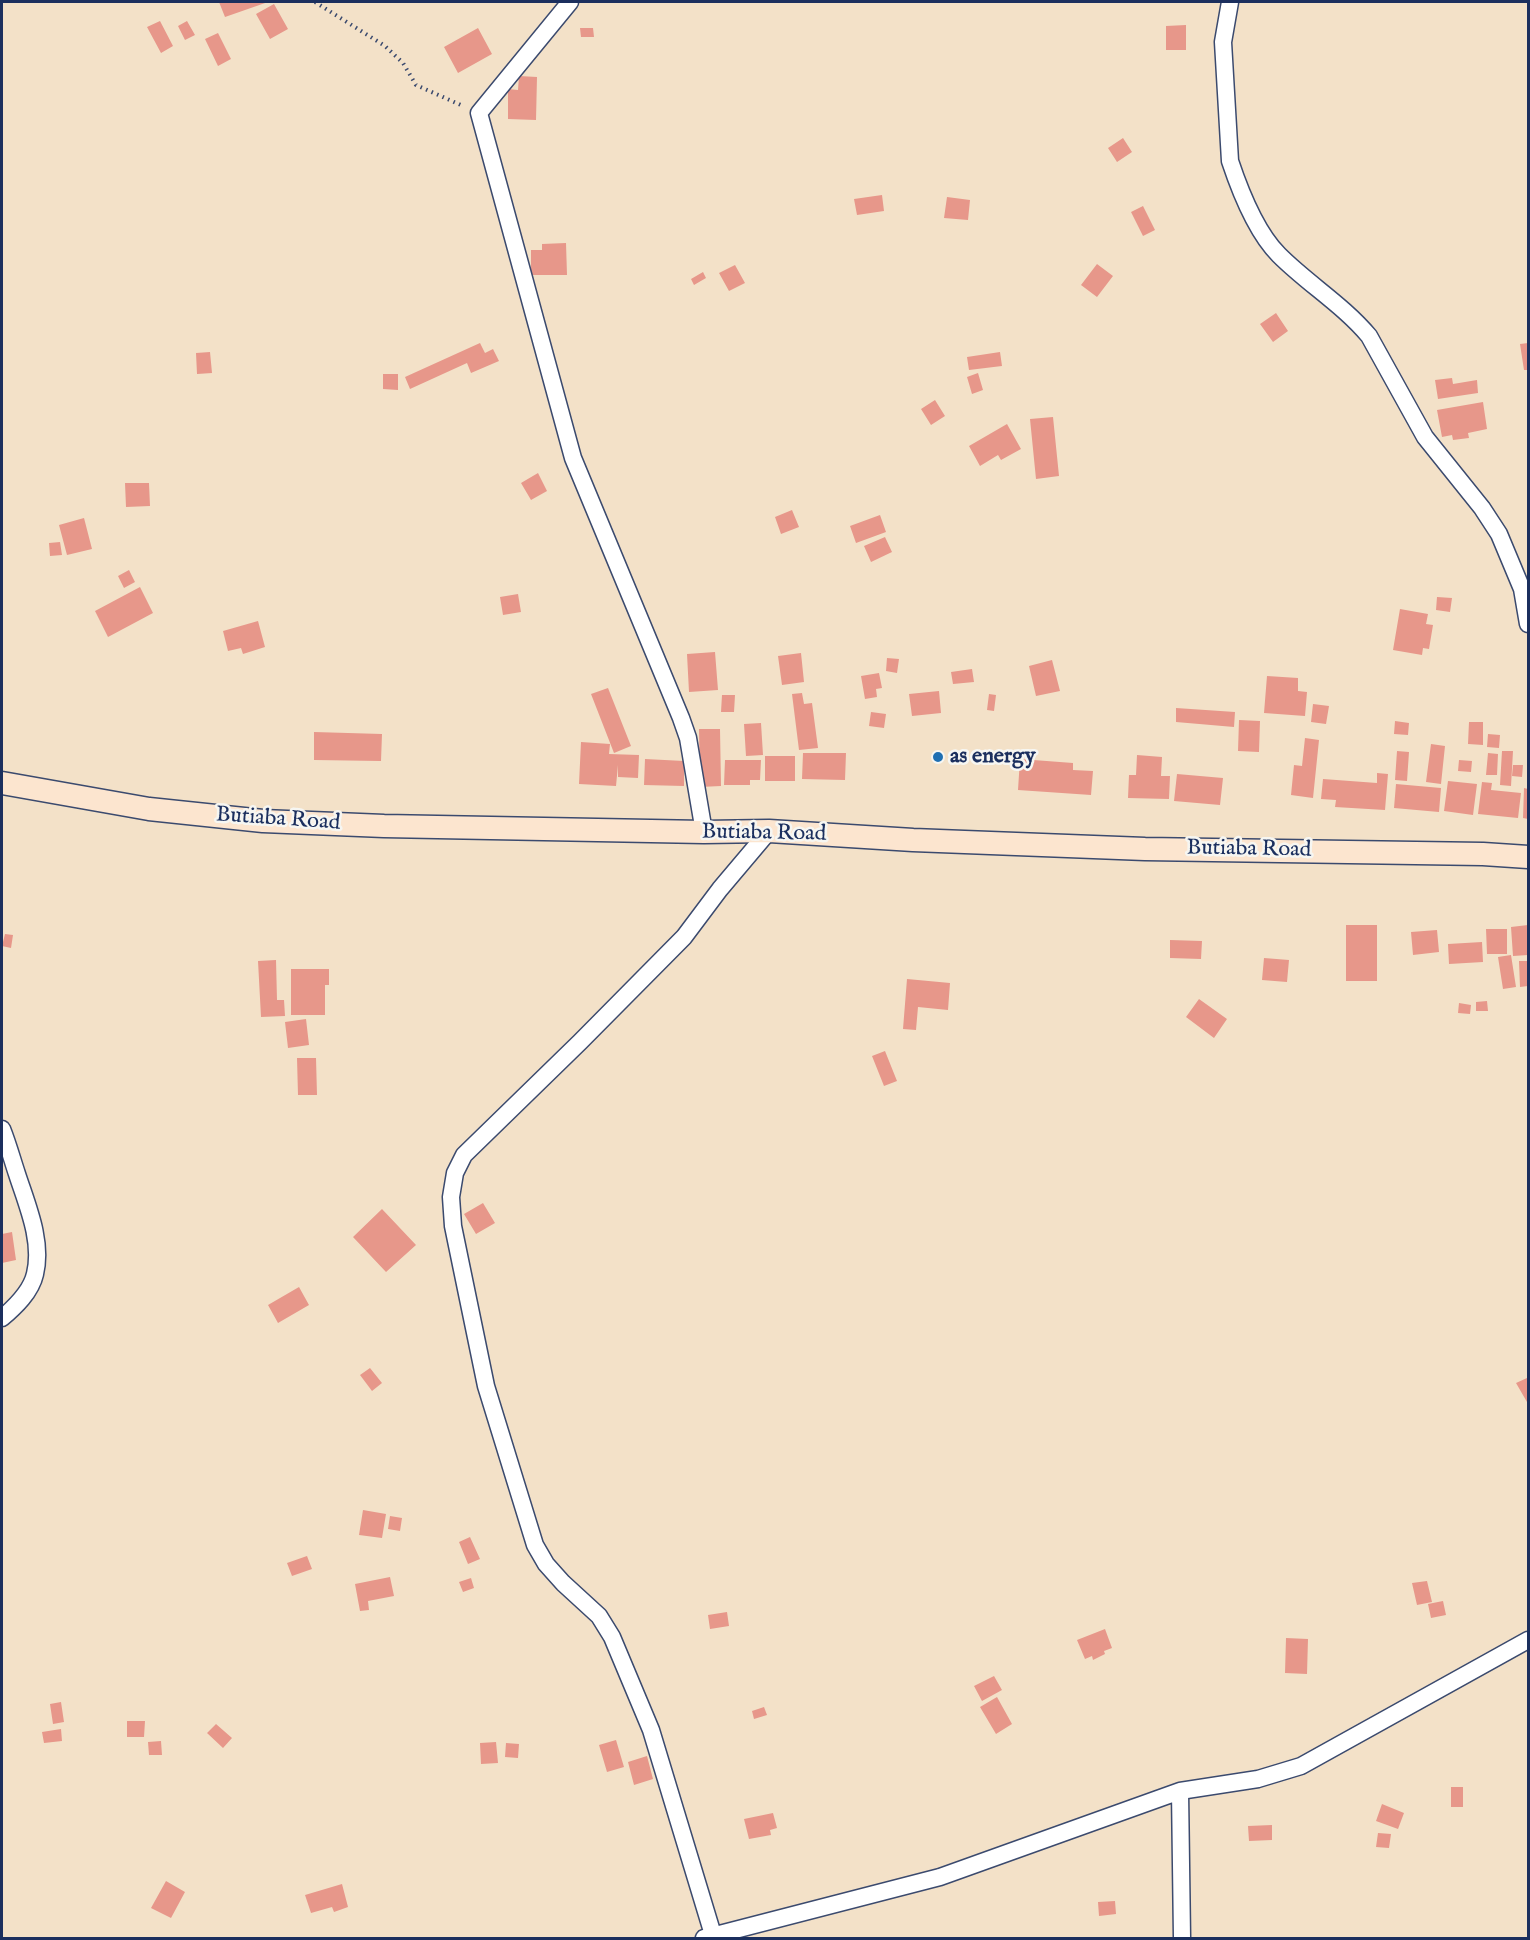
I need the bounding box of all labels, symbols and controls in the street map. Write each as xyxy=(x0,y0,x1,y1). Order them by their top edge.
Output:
place label: as energy xyxy=(950,744,1036,770)
marker: as energy xyxy=(931,750,945,764)
street label: Butiaba Road xyxy=(215,802,341,838)
street label: Butiaba Road xyxy=(701,820,827,848)
street label: Butiaba Road xyxy=(1186,836,1312,864)

